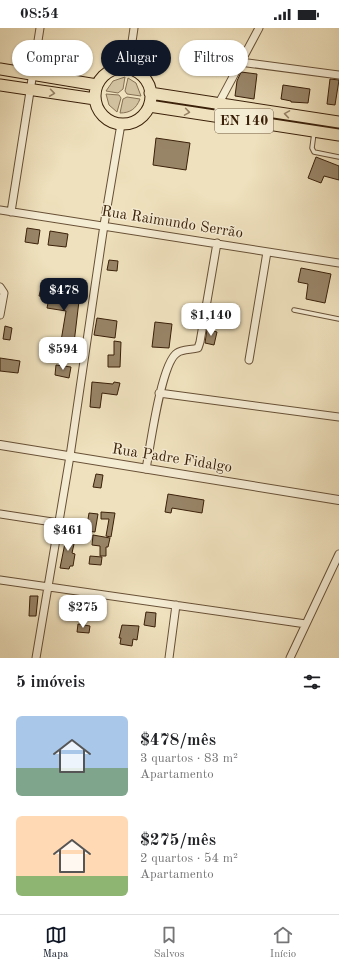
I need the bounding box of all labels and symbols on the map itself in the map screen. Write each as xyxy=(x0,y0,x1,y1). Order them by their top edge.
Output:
one-way arrow xyxy=(49,88,55,97)
one-way arrow xyxy=(184,107,190,116)
road number: EN 140 xyxy=(215,109,273,133)
one-way arrow xyxy=(284,110,290,119)
street label: Rua Raimundo Serrão xyxy=(100,204,244,242)
pin: $478 xyxy=(40,278,88,312)
pin: $1,140 xyxy=(178,303,244,337)
pin: $594 xyxy=(39,337,87,371)
street label: Rua Padre Fidalgo xyxy=(111,442,233,476)
pin: $461 xyxy=(44,518,92,552)
pin: $275 xyxy=(59,595,107,629)

